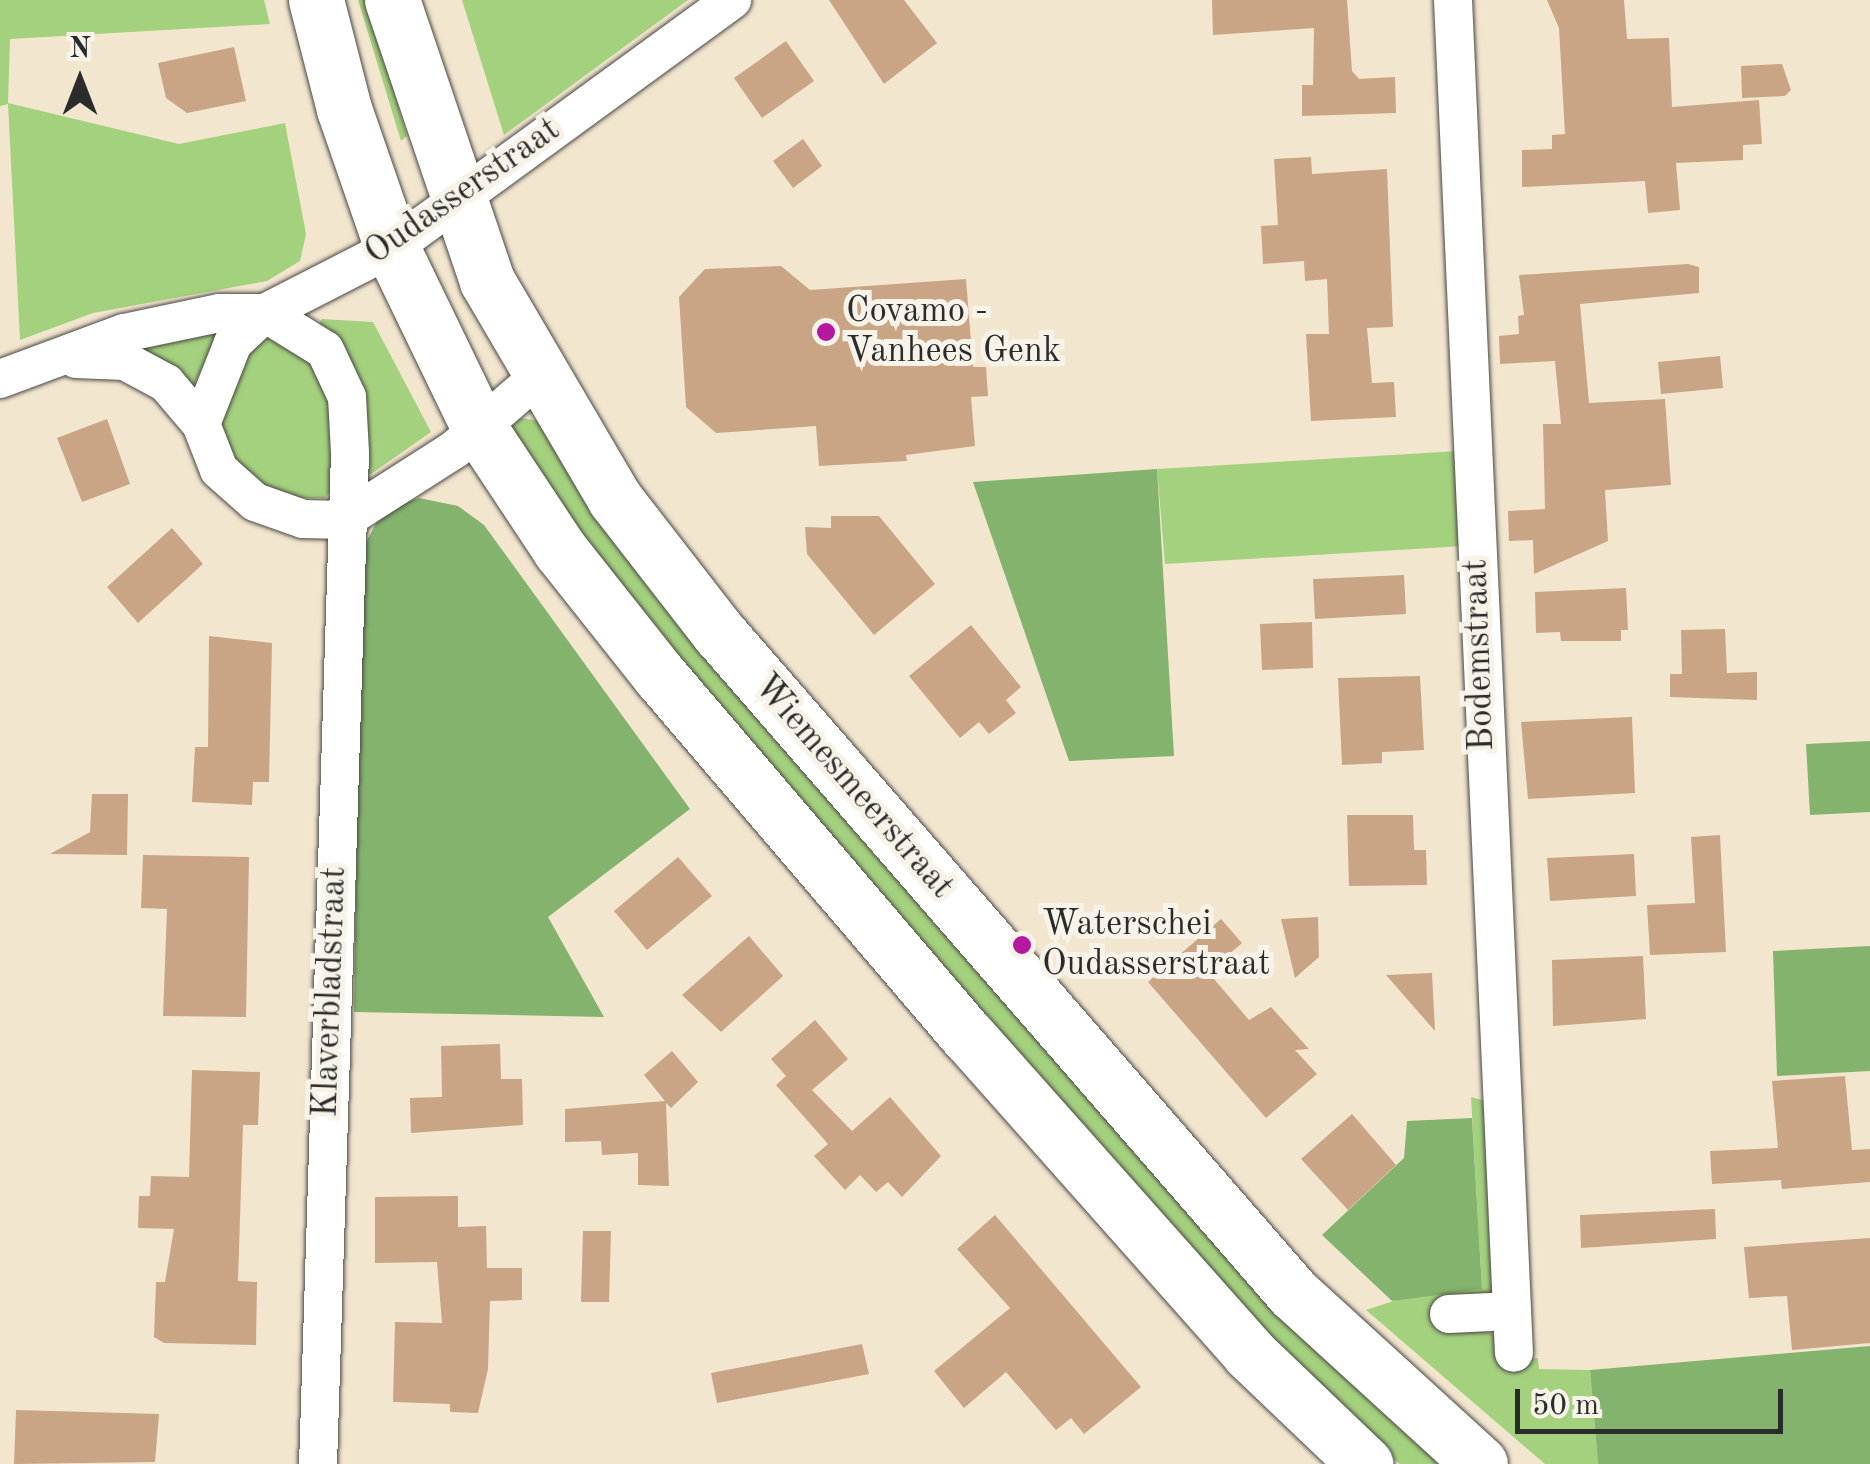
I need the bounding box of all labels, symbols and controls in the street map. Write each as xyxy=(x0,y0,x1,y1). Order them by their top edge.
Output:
north arrow xyxy=(30,30,130,130)
text: N xyxy=(69,36,91,64)
street label: Oudasserstraat xyxy=(357,109,569,275)
place label: Covamo - Vanhees Genk xyxy=(846,291,1061,373)
marker: Covamo - Vanhees Genk xyxy=(815,321,837,343)
street label: Bodemstraat xyxy=(1456,558,1504,752)
street label: Wiemesmeerstraat xyxy=(744,666,962,908)
street label: Klaverbladstraat xyxy=(306,866,356,1118)
place label: Waterschei Oudasserstraat xyxy=(1042,904,1270,986)
marker: Waterschei Oudasserstraat xyxy=(1011,934,1033,956)
scale bar xyxy=(1520,1369,1788,1431)
text: 50 m xyxy=(1532,1391,1599,1421)

